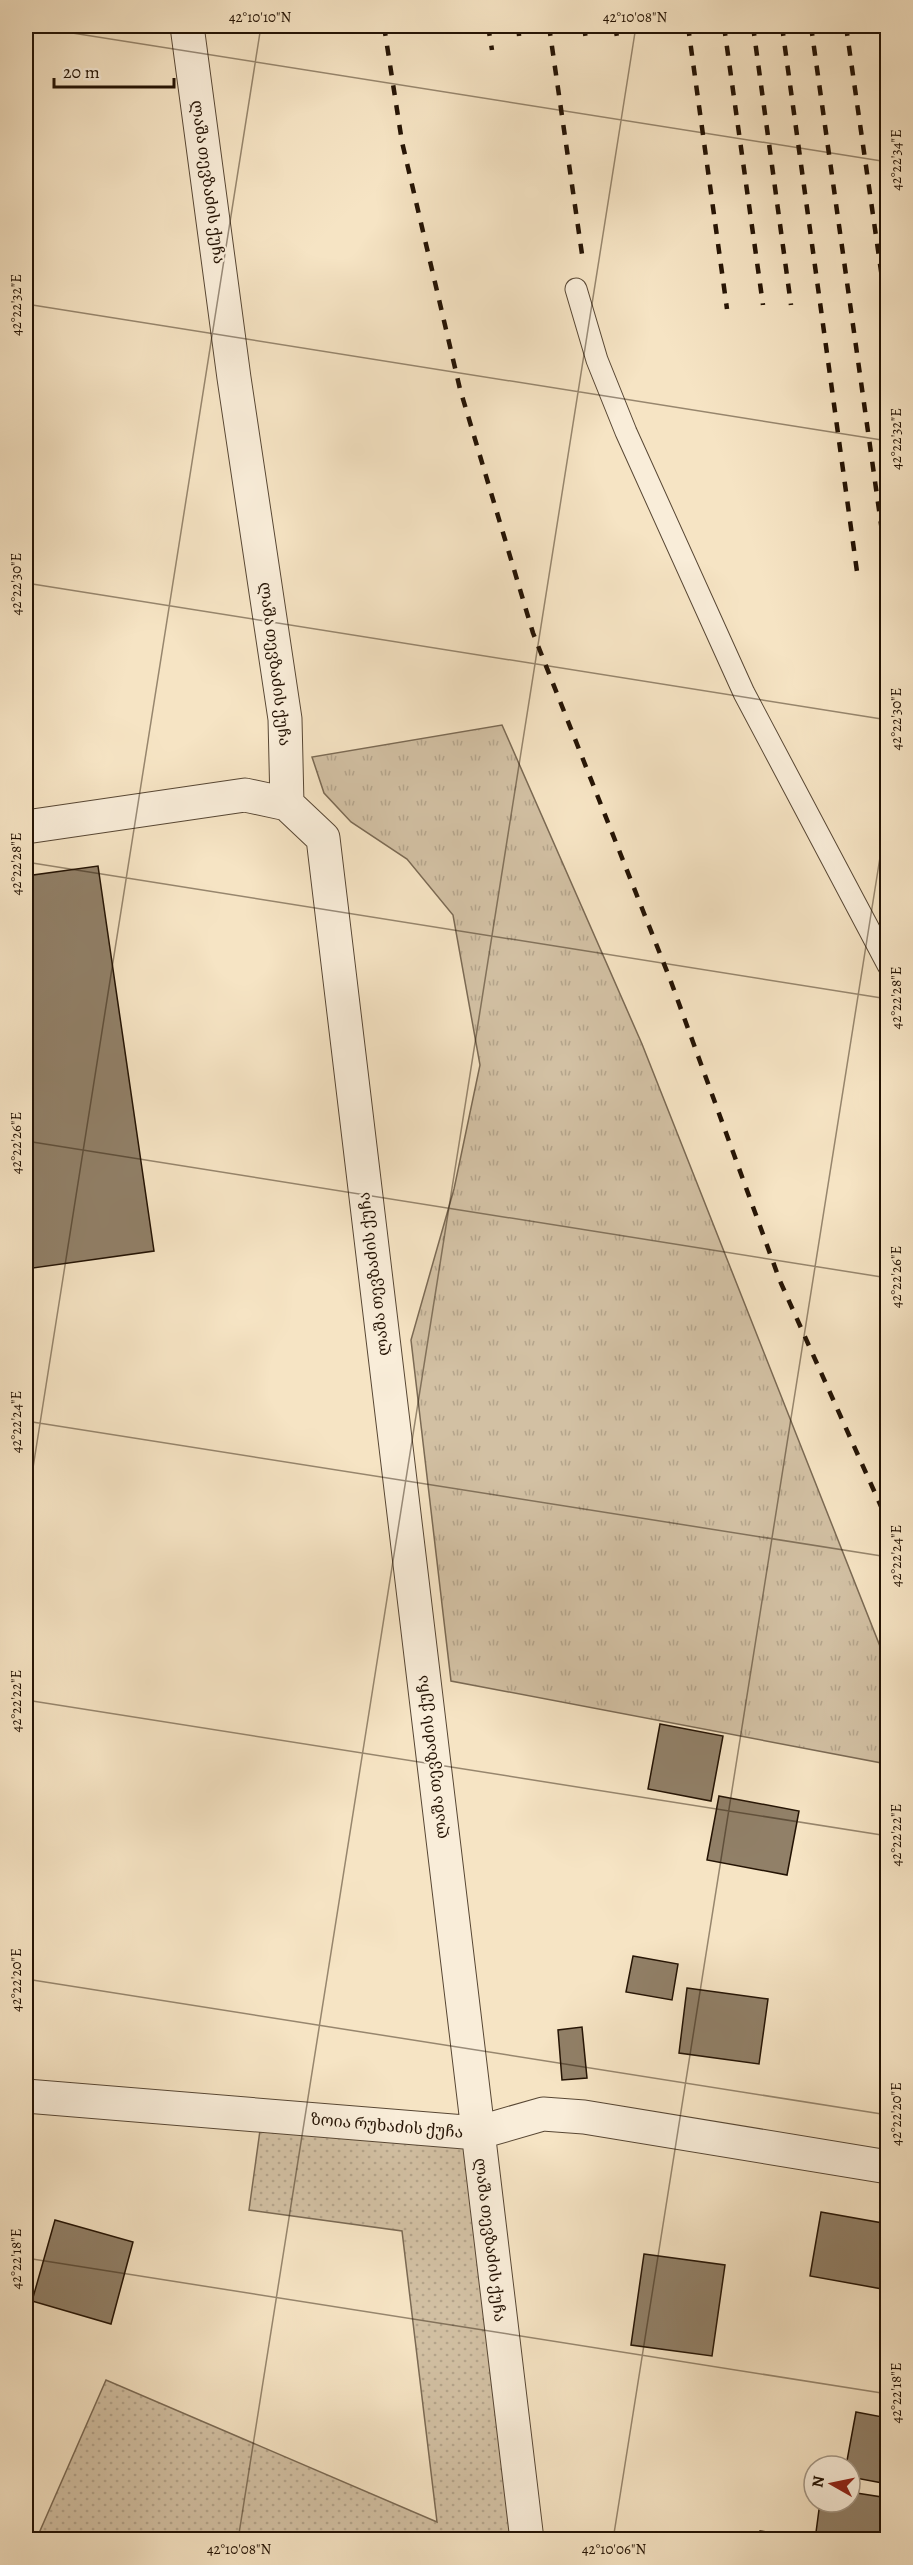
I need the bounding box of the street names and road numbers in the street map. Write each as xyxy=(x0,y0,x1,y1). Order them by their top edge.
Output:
street label: ლაშა თევზაძის ქუჩა xyxy=(186,99,230,265)
street label: ლაშა თევზაძის ქუჩა xyxy=(254,581,296,747)
street label: ლაშა თევზაძის ქუჩა xyxy=(353,1191,395,1357)
street label: ლაშა თევზაძის ქუჩა xyxy=(411,1674,453,1840)
street label: ზოია რუხაძის ქუჩა xyxy=(310,2108,464,2144)
street label: ლაშა თევზაძის ქუჩა xyxy=(469,2157,511,2323)

